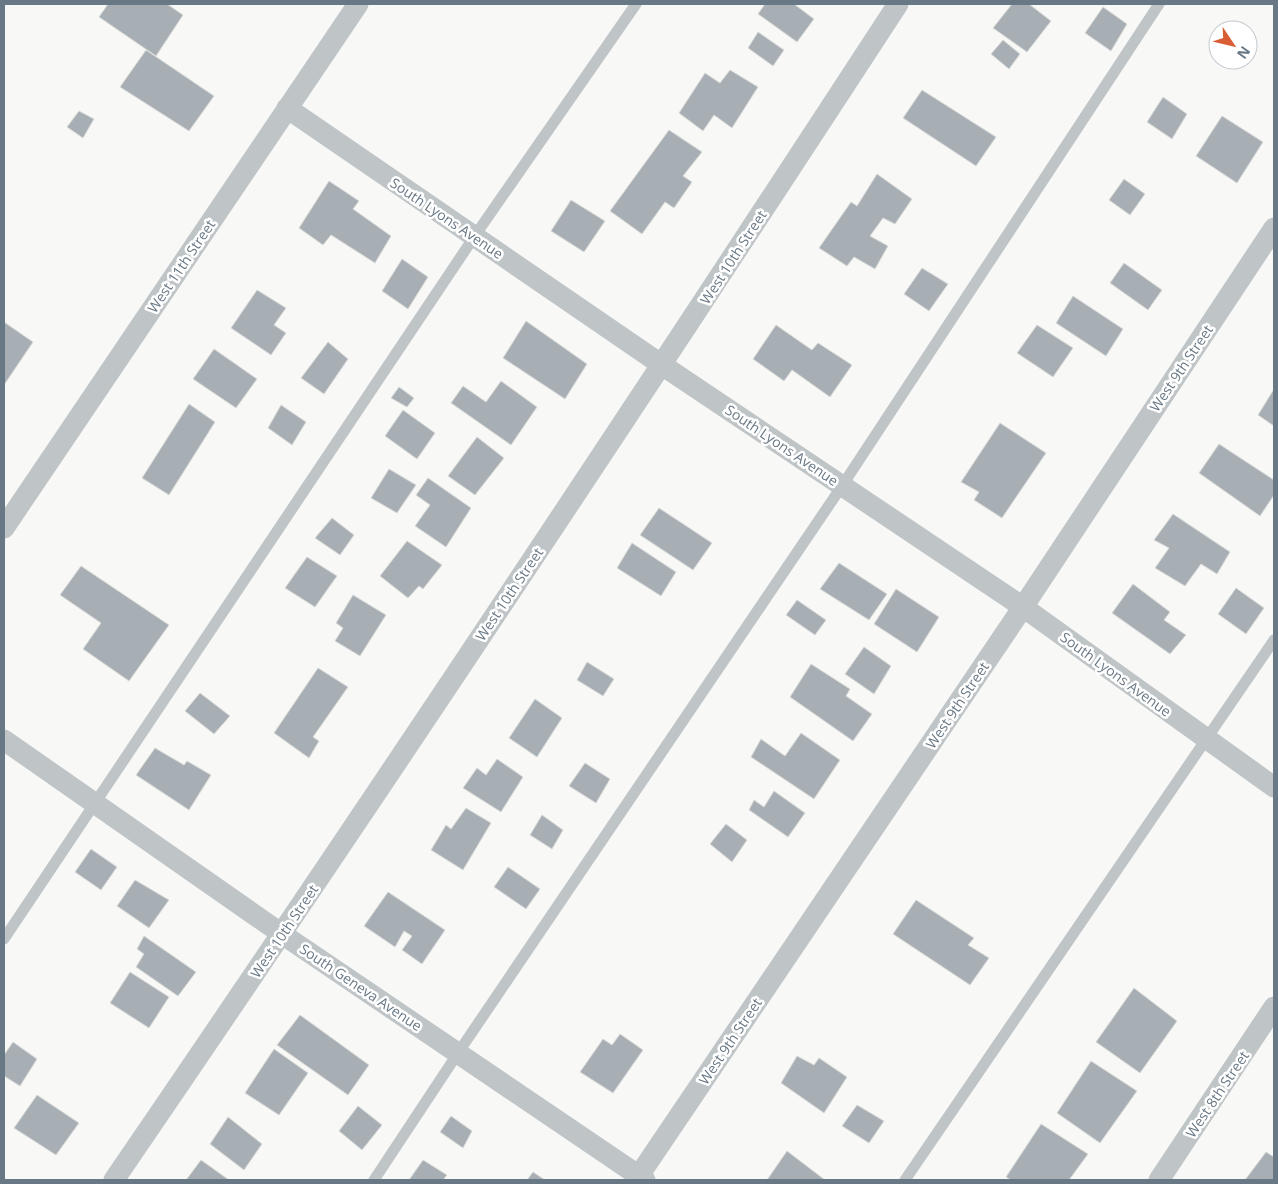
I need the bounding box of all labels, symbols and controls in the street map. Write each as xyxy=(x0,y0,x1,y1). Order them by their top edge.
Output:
north arrow xyxy=(1208,20,1258,70)
text: N xyxy=(1233,43,1255,63)
street label: South Lyons Avenue xyxy=(387,173,507,263)
street label: West 10th Street xyxy=(696,206,770,308)
street label: West 11th Street xyxy=(143,216,219,316)
street label: West 9th Street xyxy=(1145,321,1217,415)
street label: South Lyons Avenue xyxy=(722,400,842,490)
street label: West 10th Street xyxy=(471,544,547,644)
street label: South Lyons Avenue xyxy=(1057,627,1175,721)
street label: West 9th Street xyxy=(921,658,993,752)
street label: West 10th Street xyxy=(246,881,322,981)
street label: South Geneva Avenue xyxy=(296,939,426,1035)
street label: West 9th Street xyxy=(694,994,766,1088)
street label: West 8th Street xyxy=(1181,1047,1253,1141)

